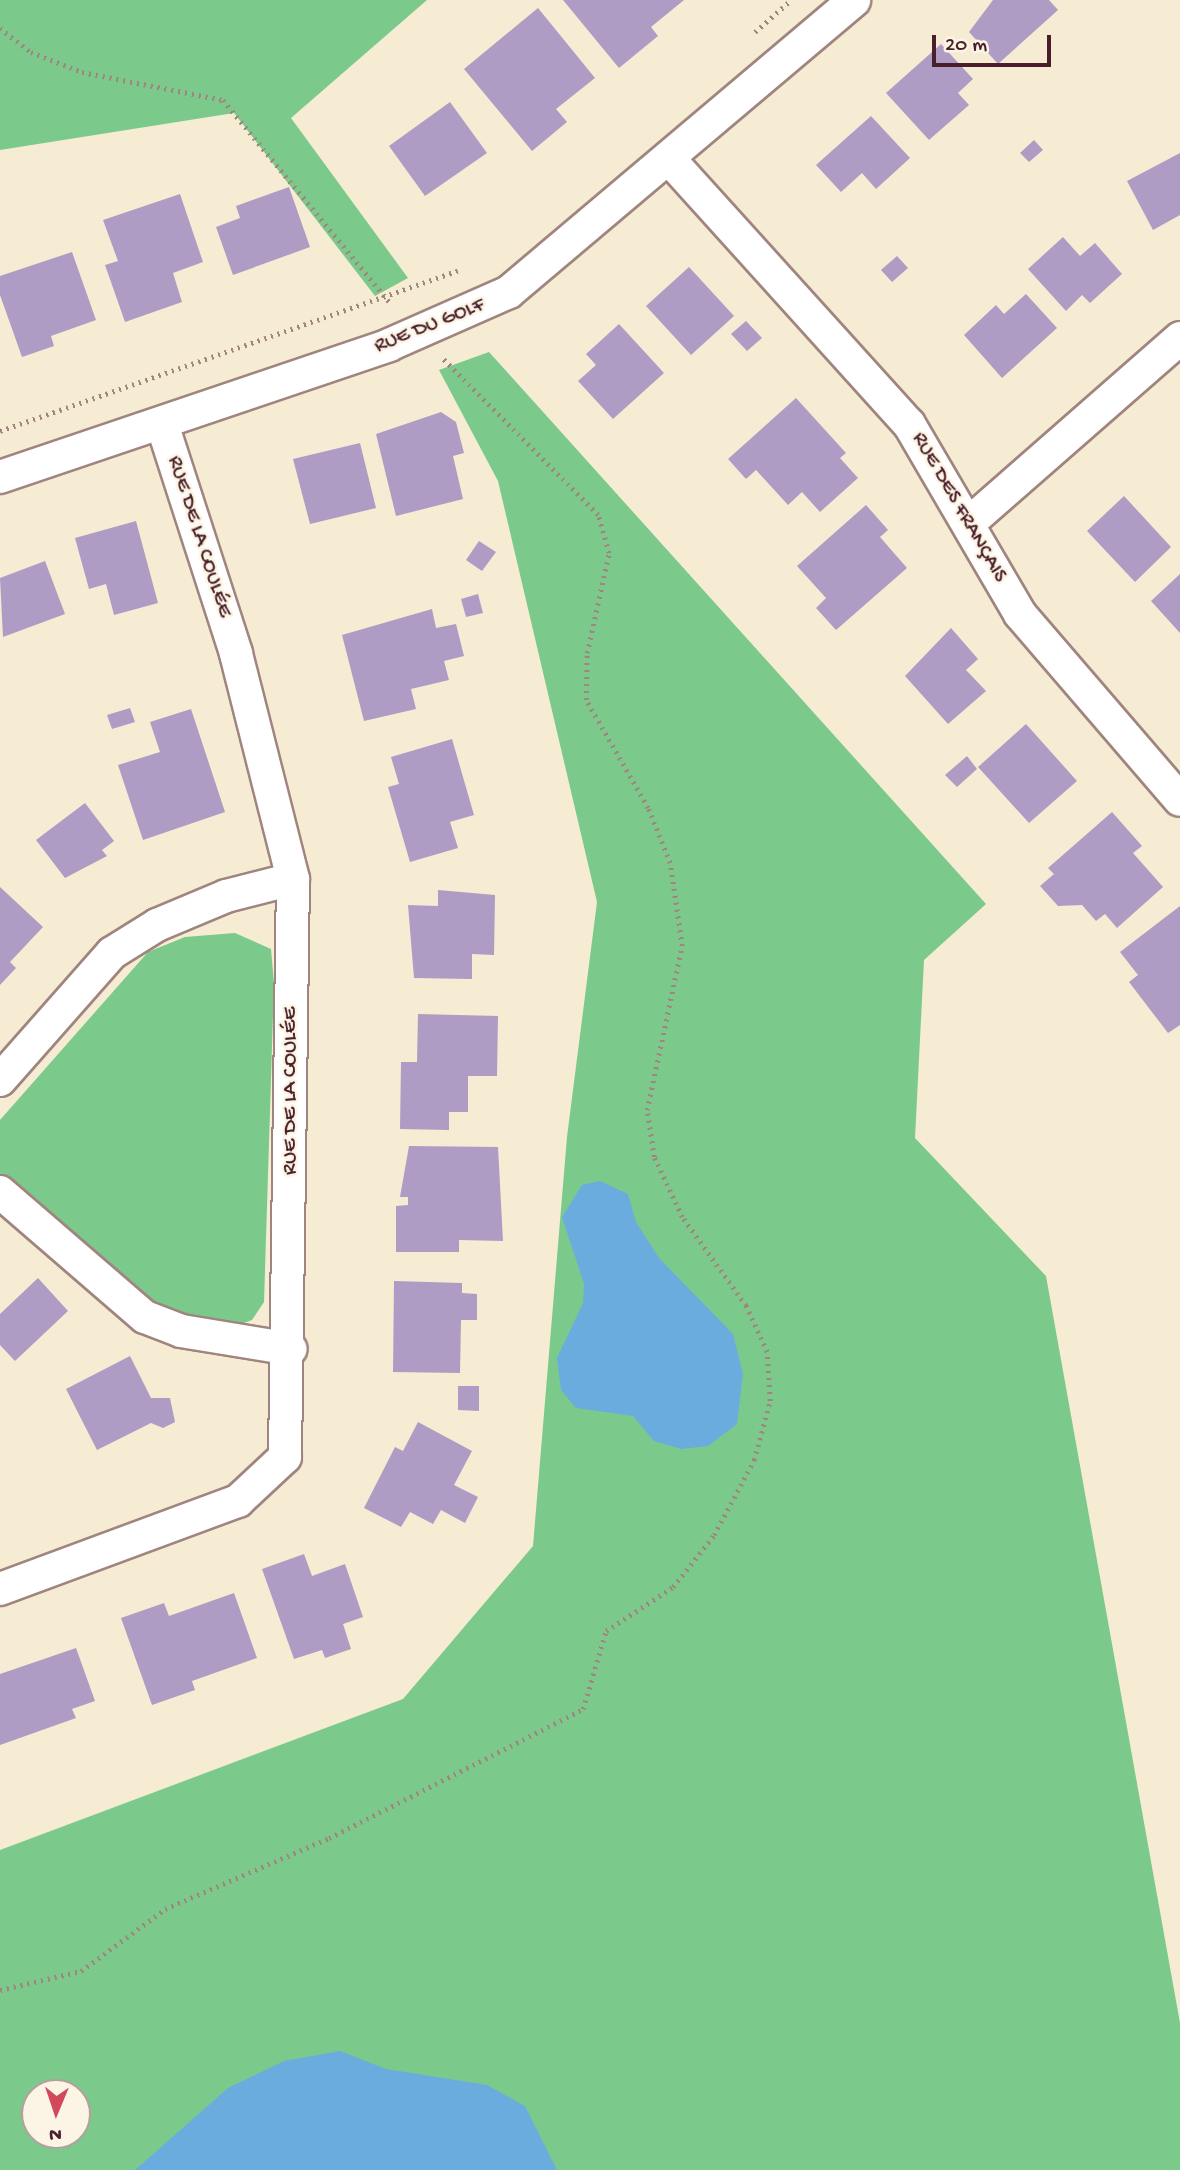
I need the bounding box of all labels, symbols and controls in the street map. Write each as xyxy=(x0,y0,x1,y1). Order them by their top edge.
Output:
scale bar xyxy=(935,21,1054,65)
text: 20 m xyxy=(945,34,987,59)
street label: RUE DU GOLF xyxy=(371,294,489,360)
street label: RUE DES FRANÇAIS xyxy=(905,428,1011,588)
street label: RUE DE LA COULÉE xyxy=(160,453,236,621)
street label: RUE DE LA COULÉE xyxy=(279,1007,305,1175)
north arrow xyxy=(21,2079,91,2149)
text: N xyxy=(49,2122,62,2145)

